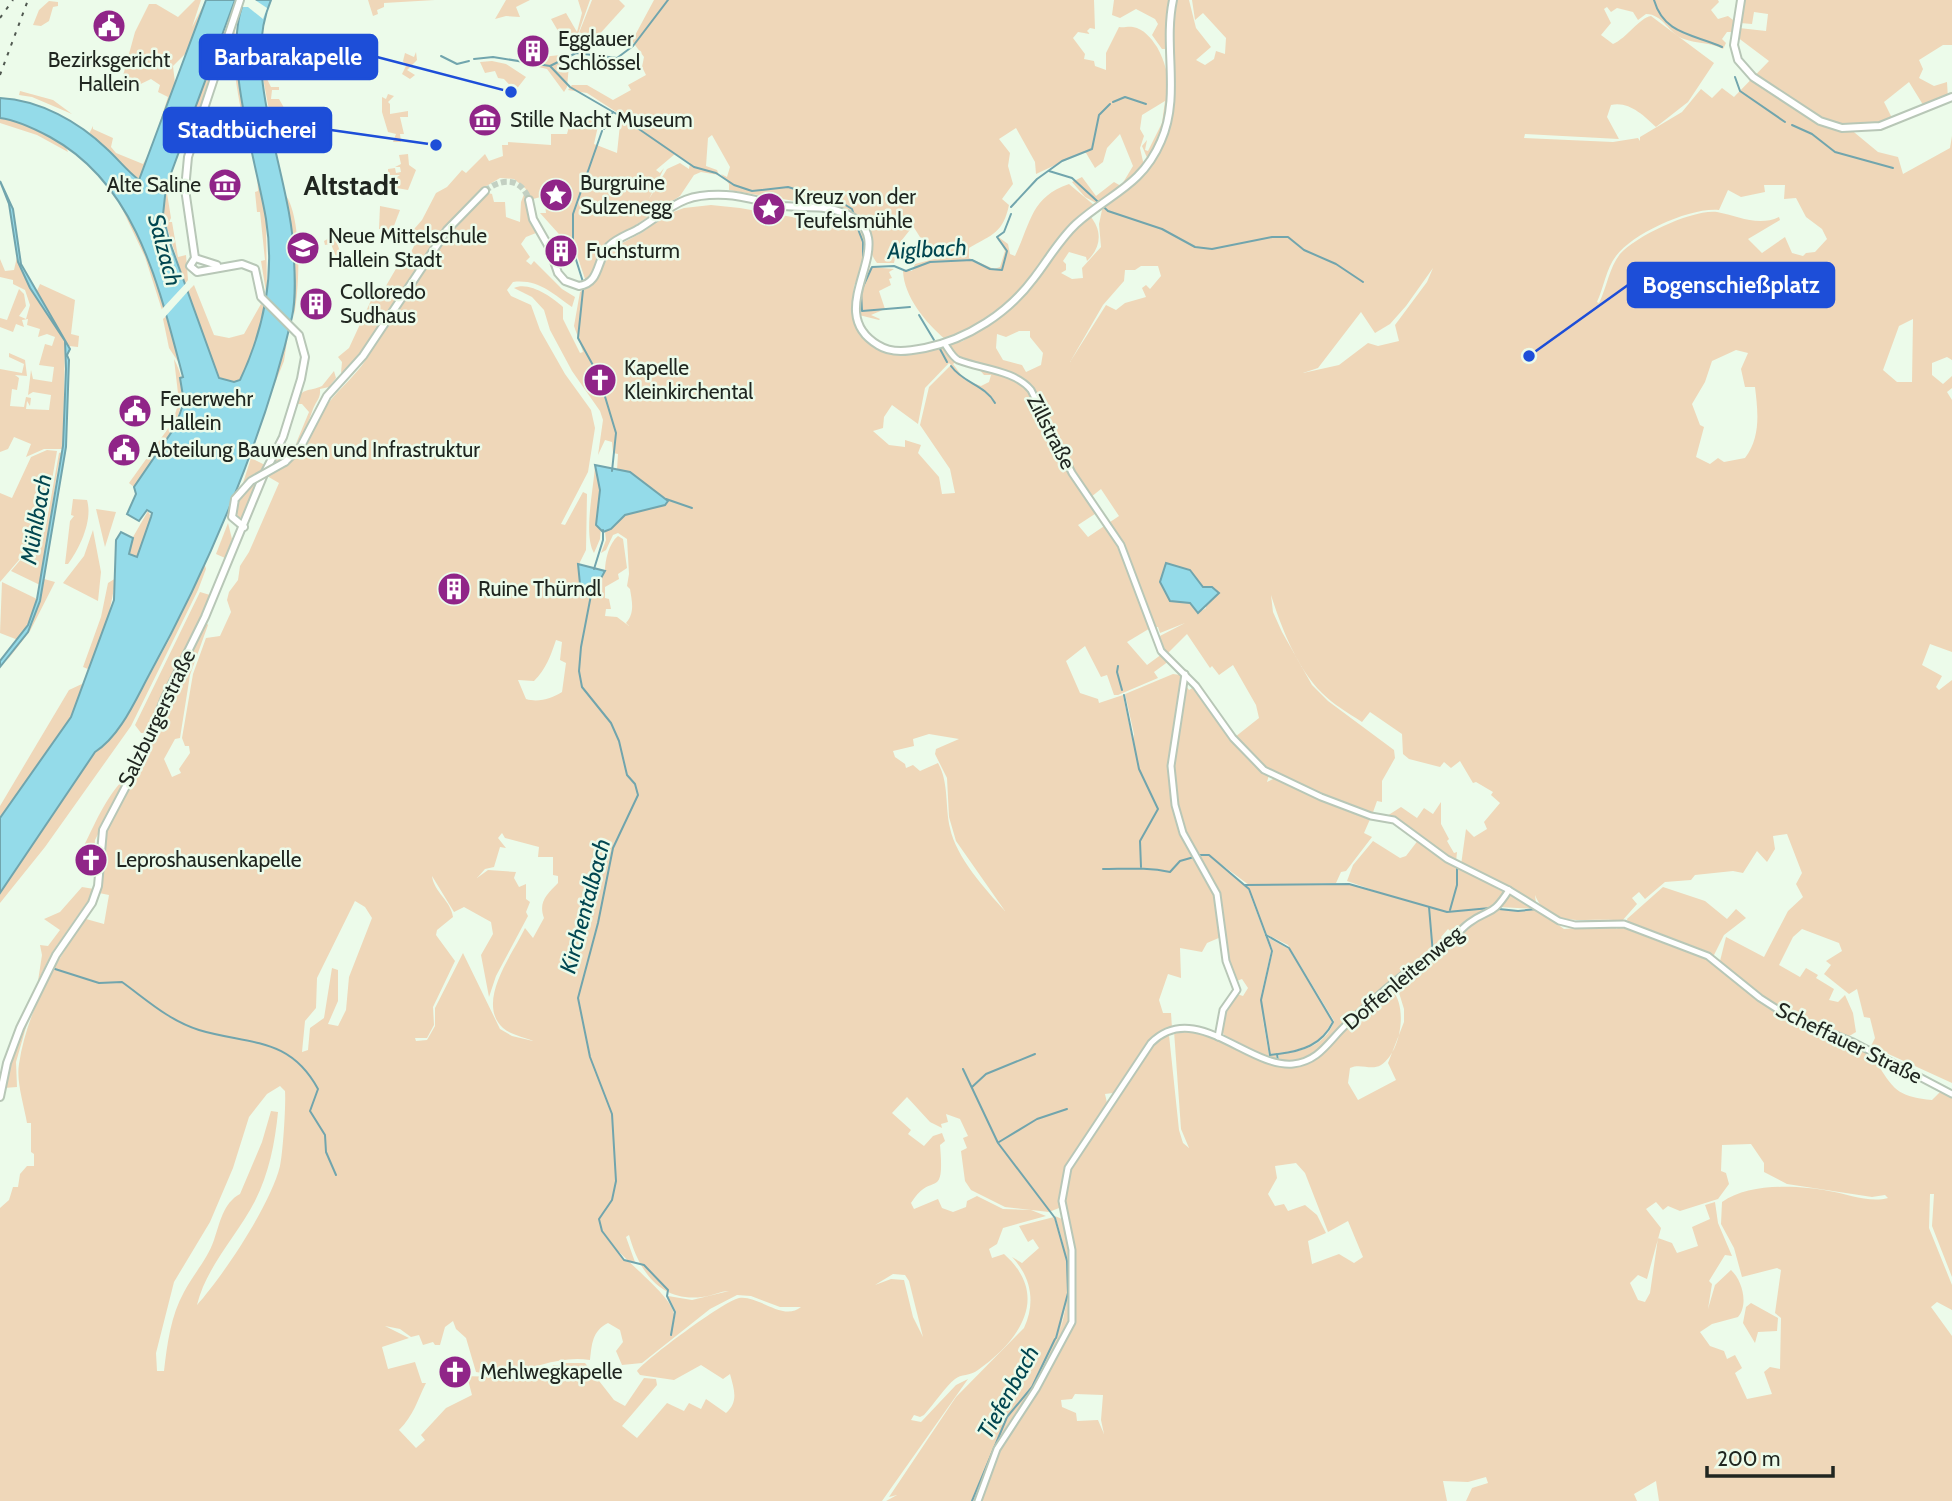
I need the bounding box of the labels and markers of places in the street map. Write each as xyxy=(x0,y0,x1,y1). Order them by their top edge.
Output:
public building icon: Bezirksgericht Hallein xyxy=(90,7,128,45)
place label: Egglauer Schlössel xyxy=(558,26,641,75)
building icon: Egglauer Schlössel xyxy=(514,32,552,70)
callout: Barbarakapelle xyxy=(200,35,377,79)
place label: Bezirksgericht Hallein xyxy=(48,47,170,96)
museum icon: Stille Nacht Museum xyxy=(466,101,504,139)
place label: Stille Nacht Museum xyxy=(510,107,693,132)
callout: Stadtbücherei xyxy=(164,108,331,152)
museum icon: Alte Saline xyxy=(206,166,244,204)
place label: Burgruine Sulzenegg xyxy=(580,170,672,219)
place label: Alte Saline xyxy=(107,172,201,197)
place icon: Burgruine Sulzenegg xyxy=(537,176,575,214)
place label: Kreuz von der Teufelsmühle xyxy=(794,184,916,233)
place icon: Kreuz von der Teufelsmühle xyxy=(750,190,788,228)
place label: Neue Mittelschule Hallein Stadt xyxy=(328,223,487,272)
school or university icon: Neue Mittelschule Hallein Stadt xyxy=(284,229,322,267)
building icon: Fuchsturm xyxy=(542,232,580,270)
place label: Fuchsturm xyxy=(586,238,680,263)
callout: Bogenschießplatz xyxy=(1628,263,1834,307)
place label: Colloredo Sudhaus xyxy=(340,279,426,328)
building icon: Colloredo Sudhaus xyxy=(297,285,335,323)
place label: Kapelle Kleinkirchental xyxy=(624,355,753,404)
church icon: Kapelle Kleinkirchental xyxy=(581,361,619,399)
place label: Feuerwehr Hallein xyxy=(160,386,253,435)
public building icon: Feuerwehr Hallein xyxy=(116,392,154,430)
public building icon: Abteilung Bauwesen und Infrastruktur xyxy=(105,431,143,469)
place label: Abteilung Bauwesen und Infrastruktur xyxy=(148,437,480,462)
building icon: Ruine Thürndl xyxy=(435,570,473,608)
place label: Ruine Thürndl xyxy=(478,576,602,601)
church icon: Leproshausenkapelle xyxy=(72,841,110,879)
place label: Leproshausenkapelle xyxy=(116,847,302,872)
church icon: Mehlwegkapelle xyxy=(436,1353,474,1391)
place label: Mehlwegkapelle xyxy=(480,1359,623,1384)

